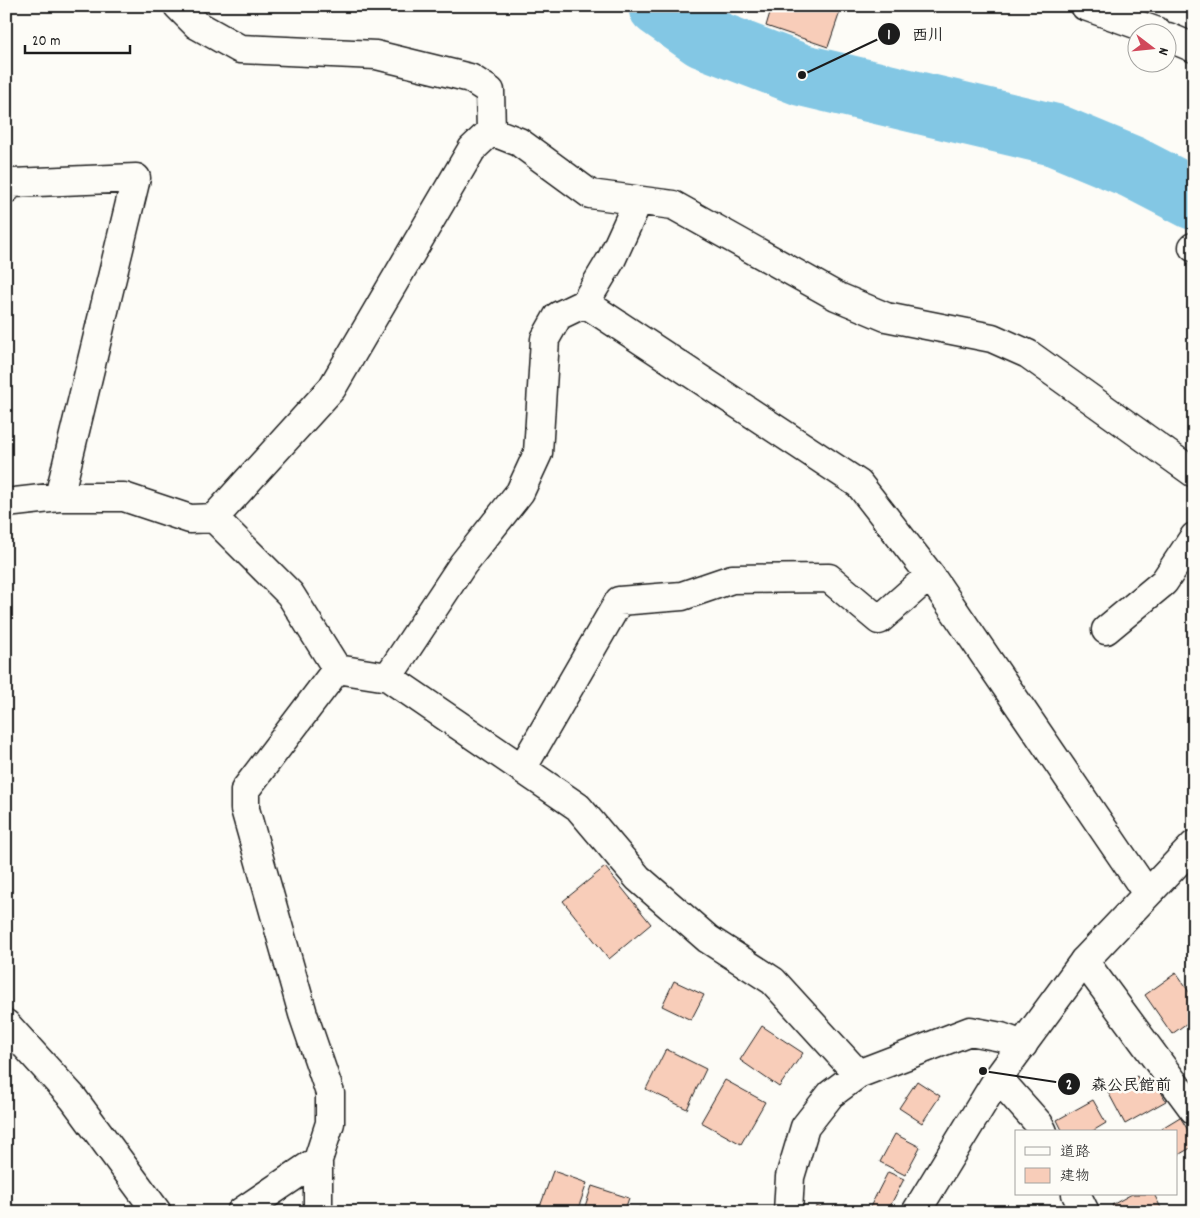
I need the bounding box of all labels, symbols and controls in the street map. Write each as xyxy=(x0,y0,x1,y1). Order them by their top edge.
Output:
callout: 西川 xyxy=(877,19,954,50)
scale bar xyxy=(25,22,130,54)
north arrow xyxy=(1128,22,1178,72)
text: 1 xyxy=(887,25,891,47)
text: 西川 xyxy=(912,25,944,48)
text: 20 m xyxy=(32,31,60,53)
text: N xyxy=(1152,45,1173,57)
callout: 森公民館前 xyxy=(1056,1069,1181,1100)
text: 2 xyxy=(1066,1075,1072,1097)
text: 森公民館前 xyxy=(1091,1075,1171,1098)
legend xyxy=(1015,1130,1178,1196)
text: 道路 xyxy=(1060,1142,1090,1164)
text: 建物 xyxy=(1060,1166,1090,1188)

